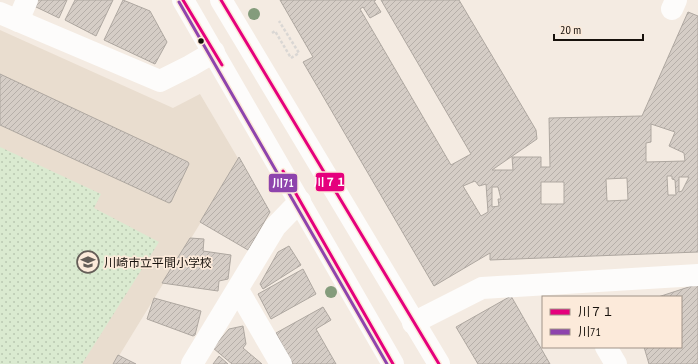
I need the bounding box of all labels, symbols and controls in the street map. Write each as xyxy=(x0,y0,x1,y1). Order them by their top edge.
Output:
scale bar xyxy=(554,16,643,42)
text: 20 m xyxy=(560,22,581,37)
unlabelled marker xyxy=(196,36,206,46)
line badge: 川７１ xyxy=(315,172,345,192)
line badge: 川71 xyxy=(268,173,298,193)
text: 川７１ xyxy=(314,175,347,189)
text: 川71 xyxy=(272,176,294,190)
school or university icon: 川崎市立平間小学校 xyxy=(75,249,101,275)
place label: 川崎市立平間小学校 xyxy=(104,255,212,270)
legend xyxy=(542,296,682,348)
text: 川７１ xyxy=(578,304,614,319)
text: 川71 xyxy=(578,324,601,339)

